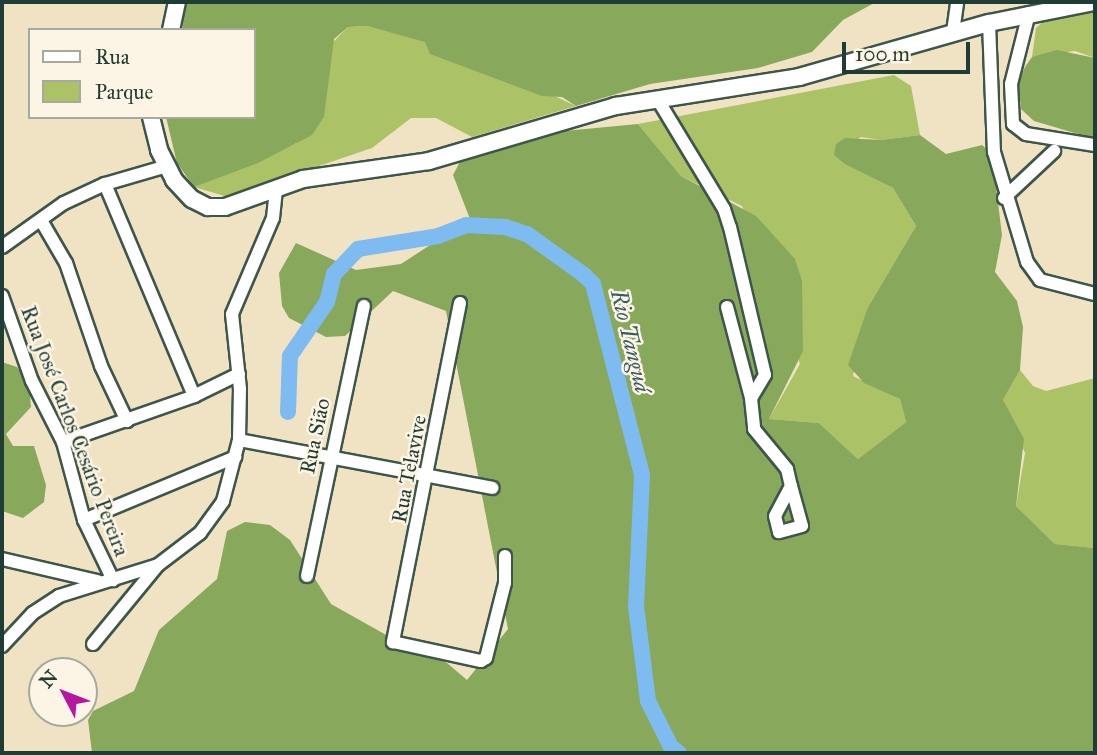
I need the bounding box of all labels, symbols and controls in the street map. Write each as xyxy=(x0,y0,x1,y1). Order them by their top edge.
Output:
legend xyxy=(28,28,256,119)
scale bar xyxy=(845,28,973,72)
text: 100 m xyxy=(855,41,910,67)
text: Rua xyxy=(95,44,130,70)
text: Parque xyxy=(95,79,153,105)
water label: Rio Tanguá xyxy=(605,287,657,395)
street label: Rua José Carlos Cesário Pereira xyxy=(16,302,134,560)
street label: Rua Sião xyxy=(295,396,335,476)
street label: Rua Telavive xyxy=(386,413,432,525)
north arrow xyxy=(28,657,98,727)
text: N xyxy=(35,665,62,693)

